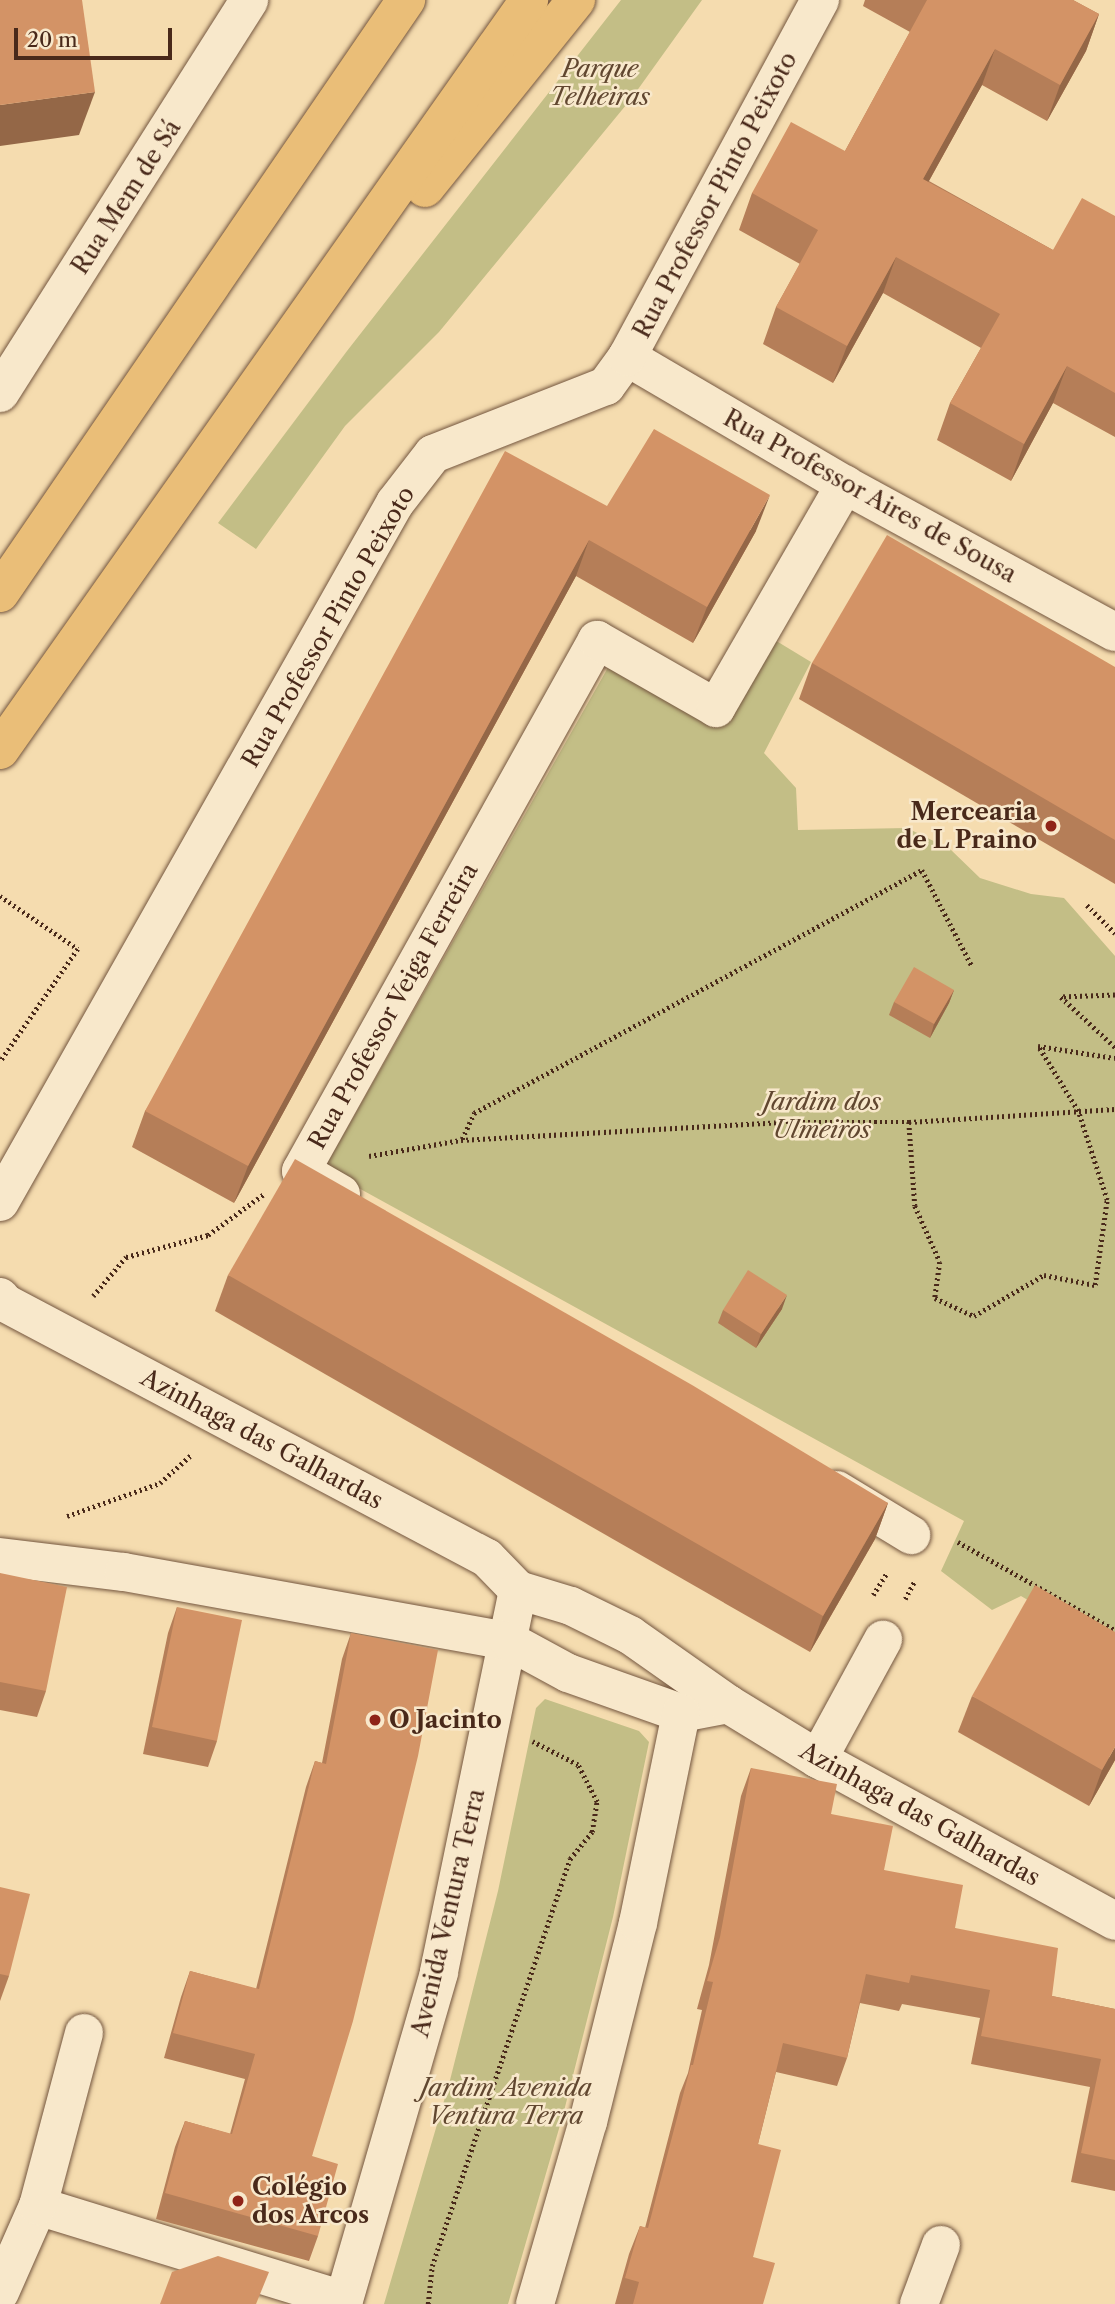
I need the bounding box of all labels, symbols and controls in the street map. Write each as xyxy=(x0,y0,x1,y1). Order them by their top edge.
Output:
scale bar xyxy=(18,14,175,58)
text: 20 m xyxy=(27,27,78,52)
street label: Rua Professor Pinto Peixoto xyxy=(627,47,803,343)
park label: Parque Telheiras xyxy=(550,55,650,111)
street label: Rua Mem de Sá xyxy=(65,114,187,280)
street label: Rua Professor Aires de Sousa xyxy=(718,403,1022,589)
street label: Rua Professor Pinto Peixoto xyxy=(235,481,421,773)
place label: Mercearia de L Praino xyxy=(896,798,1037,854)
marker: Mercearia de L Praino xyxy=(1043,818,1059,834)
street label: Rua Professor Veiga Ferreira xyxy=(302,857,484,1155)
park label: Jardim dos Ulmeiros xyxy=(763,1088,881,1144)
street label: Azinhaga das Galhardas xyxy=(136,1363,388,1515)
place label: O Jacinto xyxy=(389,1706,502,1734)
marker: O Jacinto xyxy=(367,1712,383,1728)
street label: Azinhaga das Galhardas xyxy=(795,1736,1045,1892)
street label: Avenida Ventura Terra xyxy=(405,1785,491,2041)
park label: Jardim Avenida Ventura Terra xyxy=(420,2074,592,2130)
place label: Colégio dos Arcos xyxy=(252,2173,370,2229)
marker: Colégio dos Arcos xyxy=(230,2193,246,2209)

